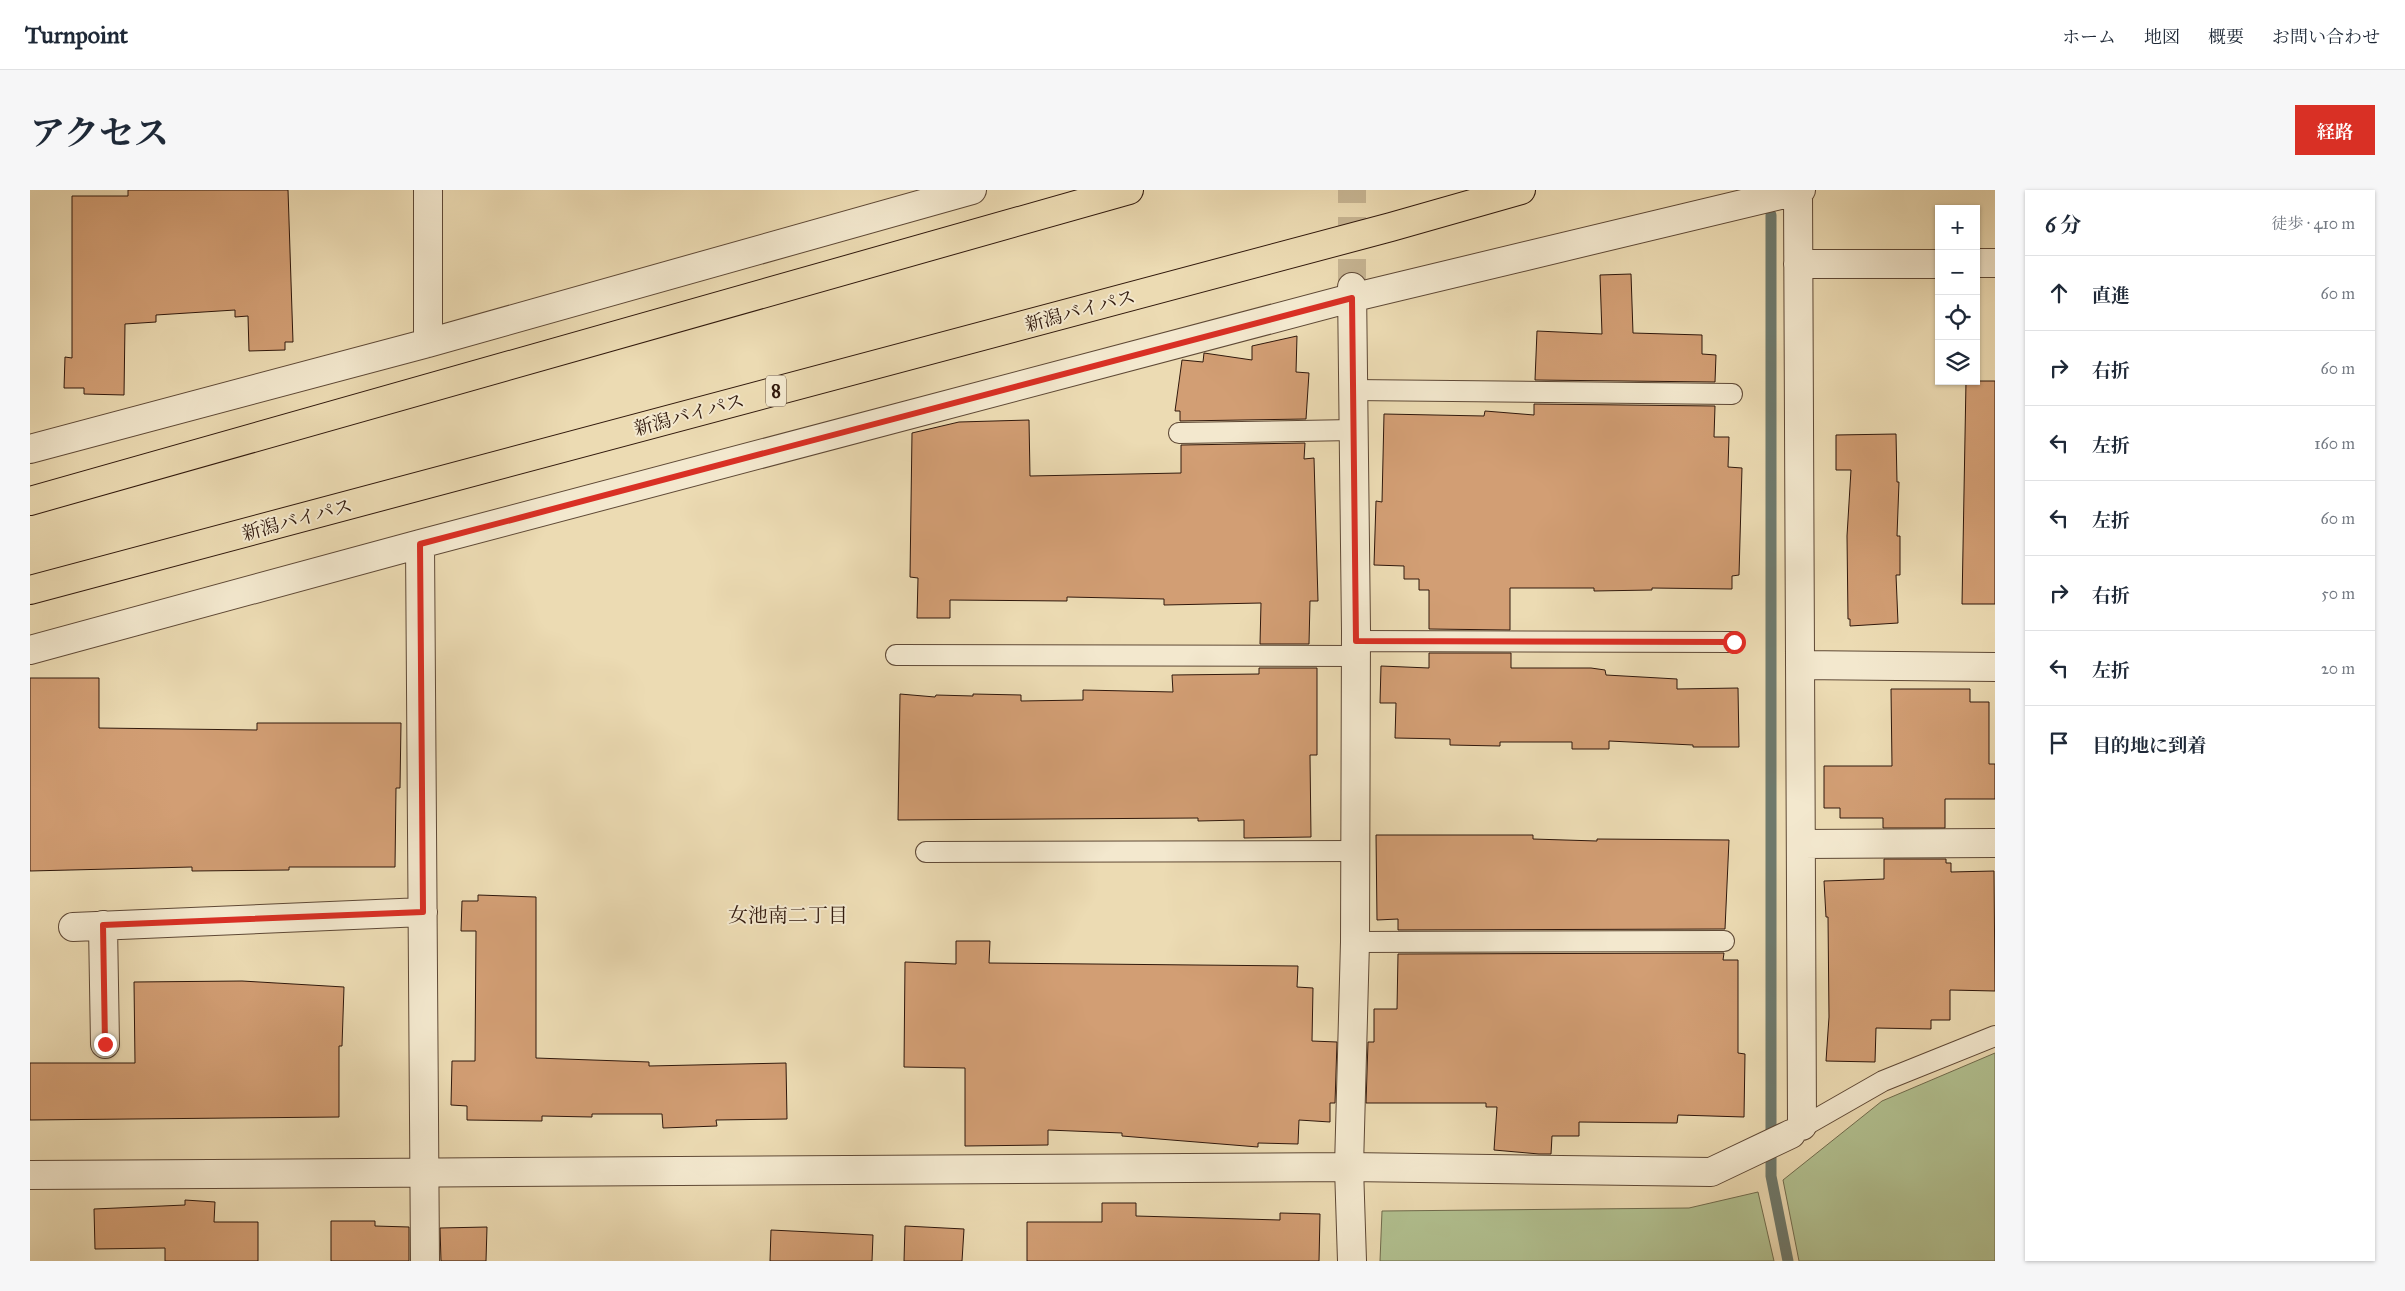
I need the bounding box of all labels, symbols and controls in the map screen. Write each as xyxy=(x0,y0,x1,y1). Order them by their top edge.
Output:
text: Turnpoint xyxy=(25,20,128,50)
text: ホーム xyxy=(2062,26,2116,48)
text: 地図 xyxy=(2144,26,2180,48)
text: 概要 xyxy=(2208,26,2244,48)
text: お問い合わせ xyxy=(2272,26,2380,48)
button: 経路 xyxy=(2295,105,2375,155)
text: アクセス xyxy=(30,112,169,155)
map controls xyxy=(1935,205,1980,385)
button: + xyxy=(1935,205,1980,250)
text: 6 分 xyxy=(2045,212,2081,238)
text: 徒歩 · 410 m xyxy=(2271,214,2355,233)
button: − xyxy=(1935,250,1980,295)
icon: ahead xyxy=(2045,279,2073,307)
text: 直進 xyxy=(2092,284,2130,307)
text: 60 m xyxy=(2321,284,2355,303)
street label: 新潟バイパス xyxy=(1022,285,1138,336)
button: locate xyxy=(1935,295,1980,340)
button: layers xyxy=(1935,340,1980,385)
icon: right xyxy=(2045,354,2073,382)
text: 右折 xyxy=(2092,359,2130,382)
text: 60 m xyxy=(2321,359,2355,378)
road number: 8 xyxy=(766,376,786,407)
street label: 新潟バイパス xyxy=(631,389,747,440)
icon: left xyxy=(2045,429,2073,457)
text: 左折 xyxy=(2092,434,2130,457)
text: 160 m xyxy=(2314,434,2355,453)
street label: 新潟バイパス xyxy=(239,494,355,545)
icon: left xyxy=(2045,504,2073,532)
text: 左折 xyxy=(2092,509,2130,532)
text: 60 m xyxy=(2321,509,2355,528)
icon: right xyxy=(2045,579,2073,607)
text: 右折 xyxy=(2092,584,2130,607)
text: 50 m xyxy=(2321,584,2355,603)
route start xyxy=(1723,631,1746,654)
icon: left xyxy=(2045,654,2073,682)
text: 左折 xyxy=(2092,659,2130,682)
text: 20 m xyxy=(2321,659,2355,678)
icon: arrive xyxy=(2045,729,2073,757)
text: 目的地に到着 xyxy=(2092,734,2206,757)
district label: 女池南二丁目 xyxy=(728,903,848,927)
route end xyxy=(94,1033,117,1056)

